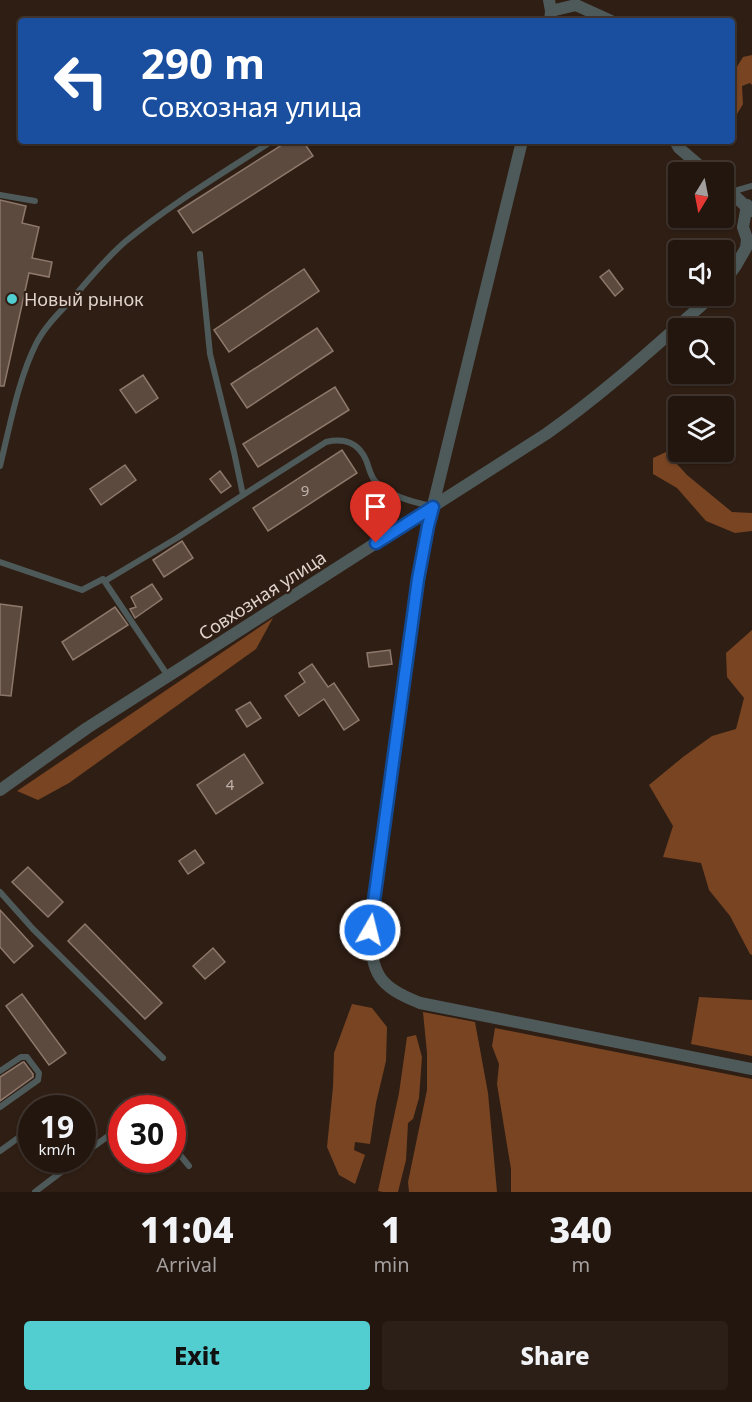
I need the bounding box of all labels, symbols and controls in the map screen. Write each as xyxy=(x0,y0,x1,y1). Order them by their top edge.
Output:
text: 290 m xyxy=(141,34,265,91)
icon: left xyxy=(42,42,120,120)
text: Совхозная улица xyxy=(141,88,362,125)
north arrow xyxy=(668,162,734,228)
map controls xyxy=(668,162,734,462)
button: sound xyxy=(668,240,734,306)
place label: Новый рынок xyxy=(24,287,144,311)
marker: Новый рынок xyxy=(5,292,19,306)
button: search xyxy=(668,318,734,384)
button: layers xyxy=(668,396,734,462)
house number: 9 xyxy=(301,480,309,500)
pin xyxy=(350,481,401,543)
icon: arrive xyxy=(359,490,392,523)
street label: Совхозная улица xyxy=(194,545,330,645)
house number: 4 xyxy=(226,774,235,794)
position arrow xyxy=(338,898,402,962)
speed limit sign: 30 xyxy=(108,1095,186,1173)
text: 19 xyxy=(40,1106,74,1147)
text: km/h xyxy=(39,1139,75,1159)
text: 11:04 xyxy=(140,1205,233,1254)
text: 1 xyxy=(381,1205,402,1254)
text: 340 xyxy=(550,1205,612,1254)
text: Arrival xyxy=(156,1251,217,1278)
text: min xyxy=(373,1251,410,1278)
text: m xyxy=(571,1251,590,1278)
button: Exit xyxy=(24,1321,370,1390)
button: Share xyxy=(382,1321,728,1390)

